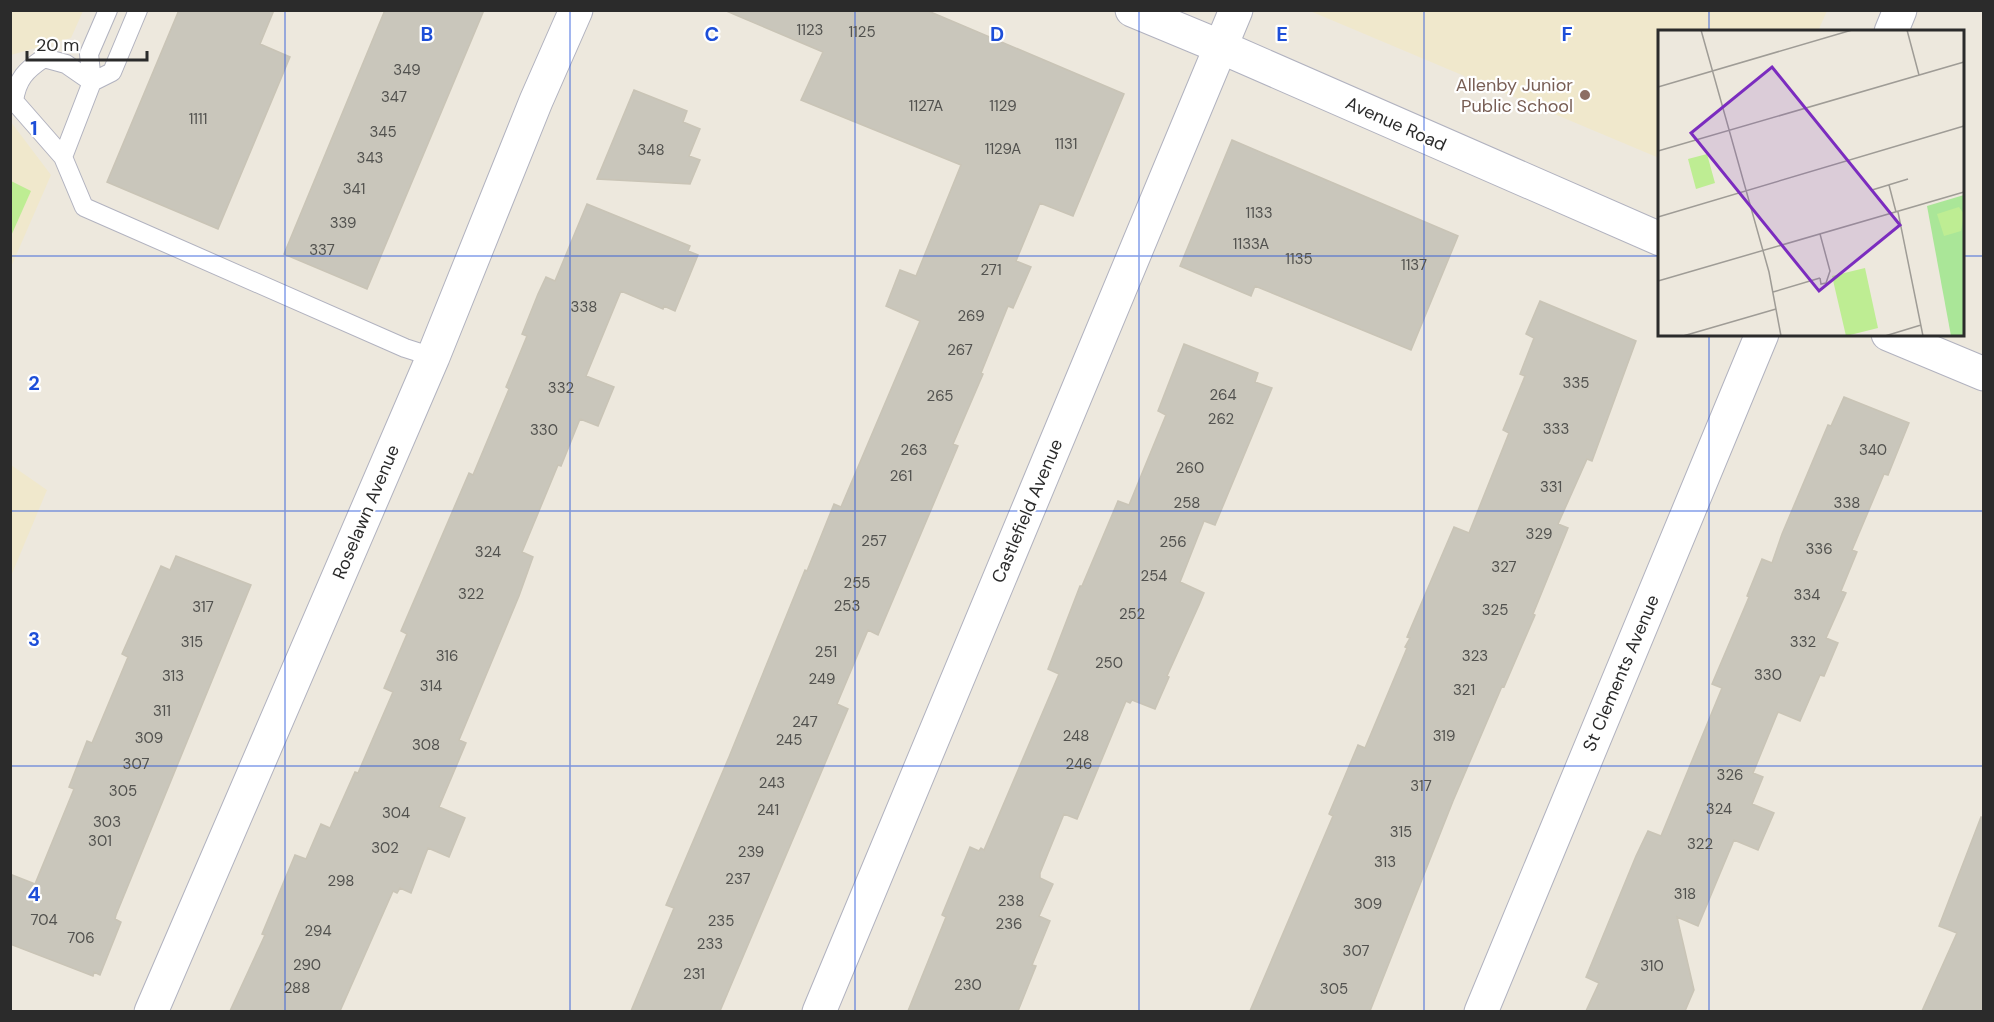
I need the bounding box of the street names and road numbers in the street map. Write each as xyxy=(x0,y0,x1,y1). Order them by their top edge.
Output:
street label: Avenue Road xyxy=(1342,91,1450,157)
street label: Castlefield Avenue xyxy=(986,435,1068,587)
street label: Roselawn Avenue xyxy=(327,441,405,583)
street label: St Clements Avenue xyxy=(1577,591,1665,755)

